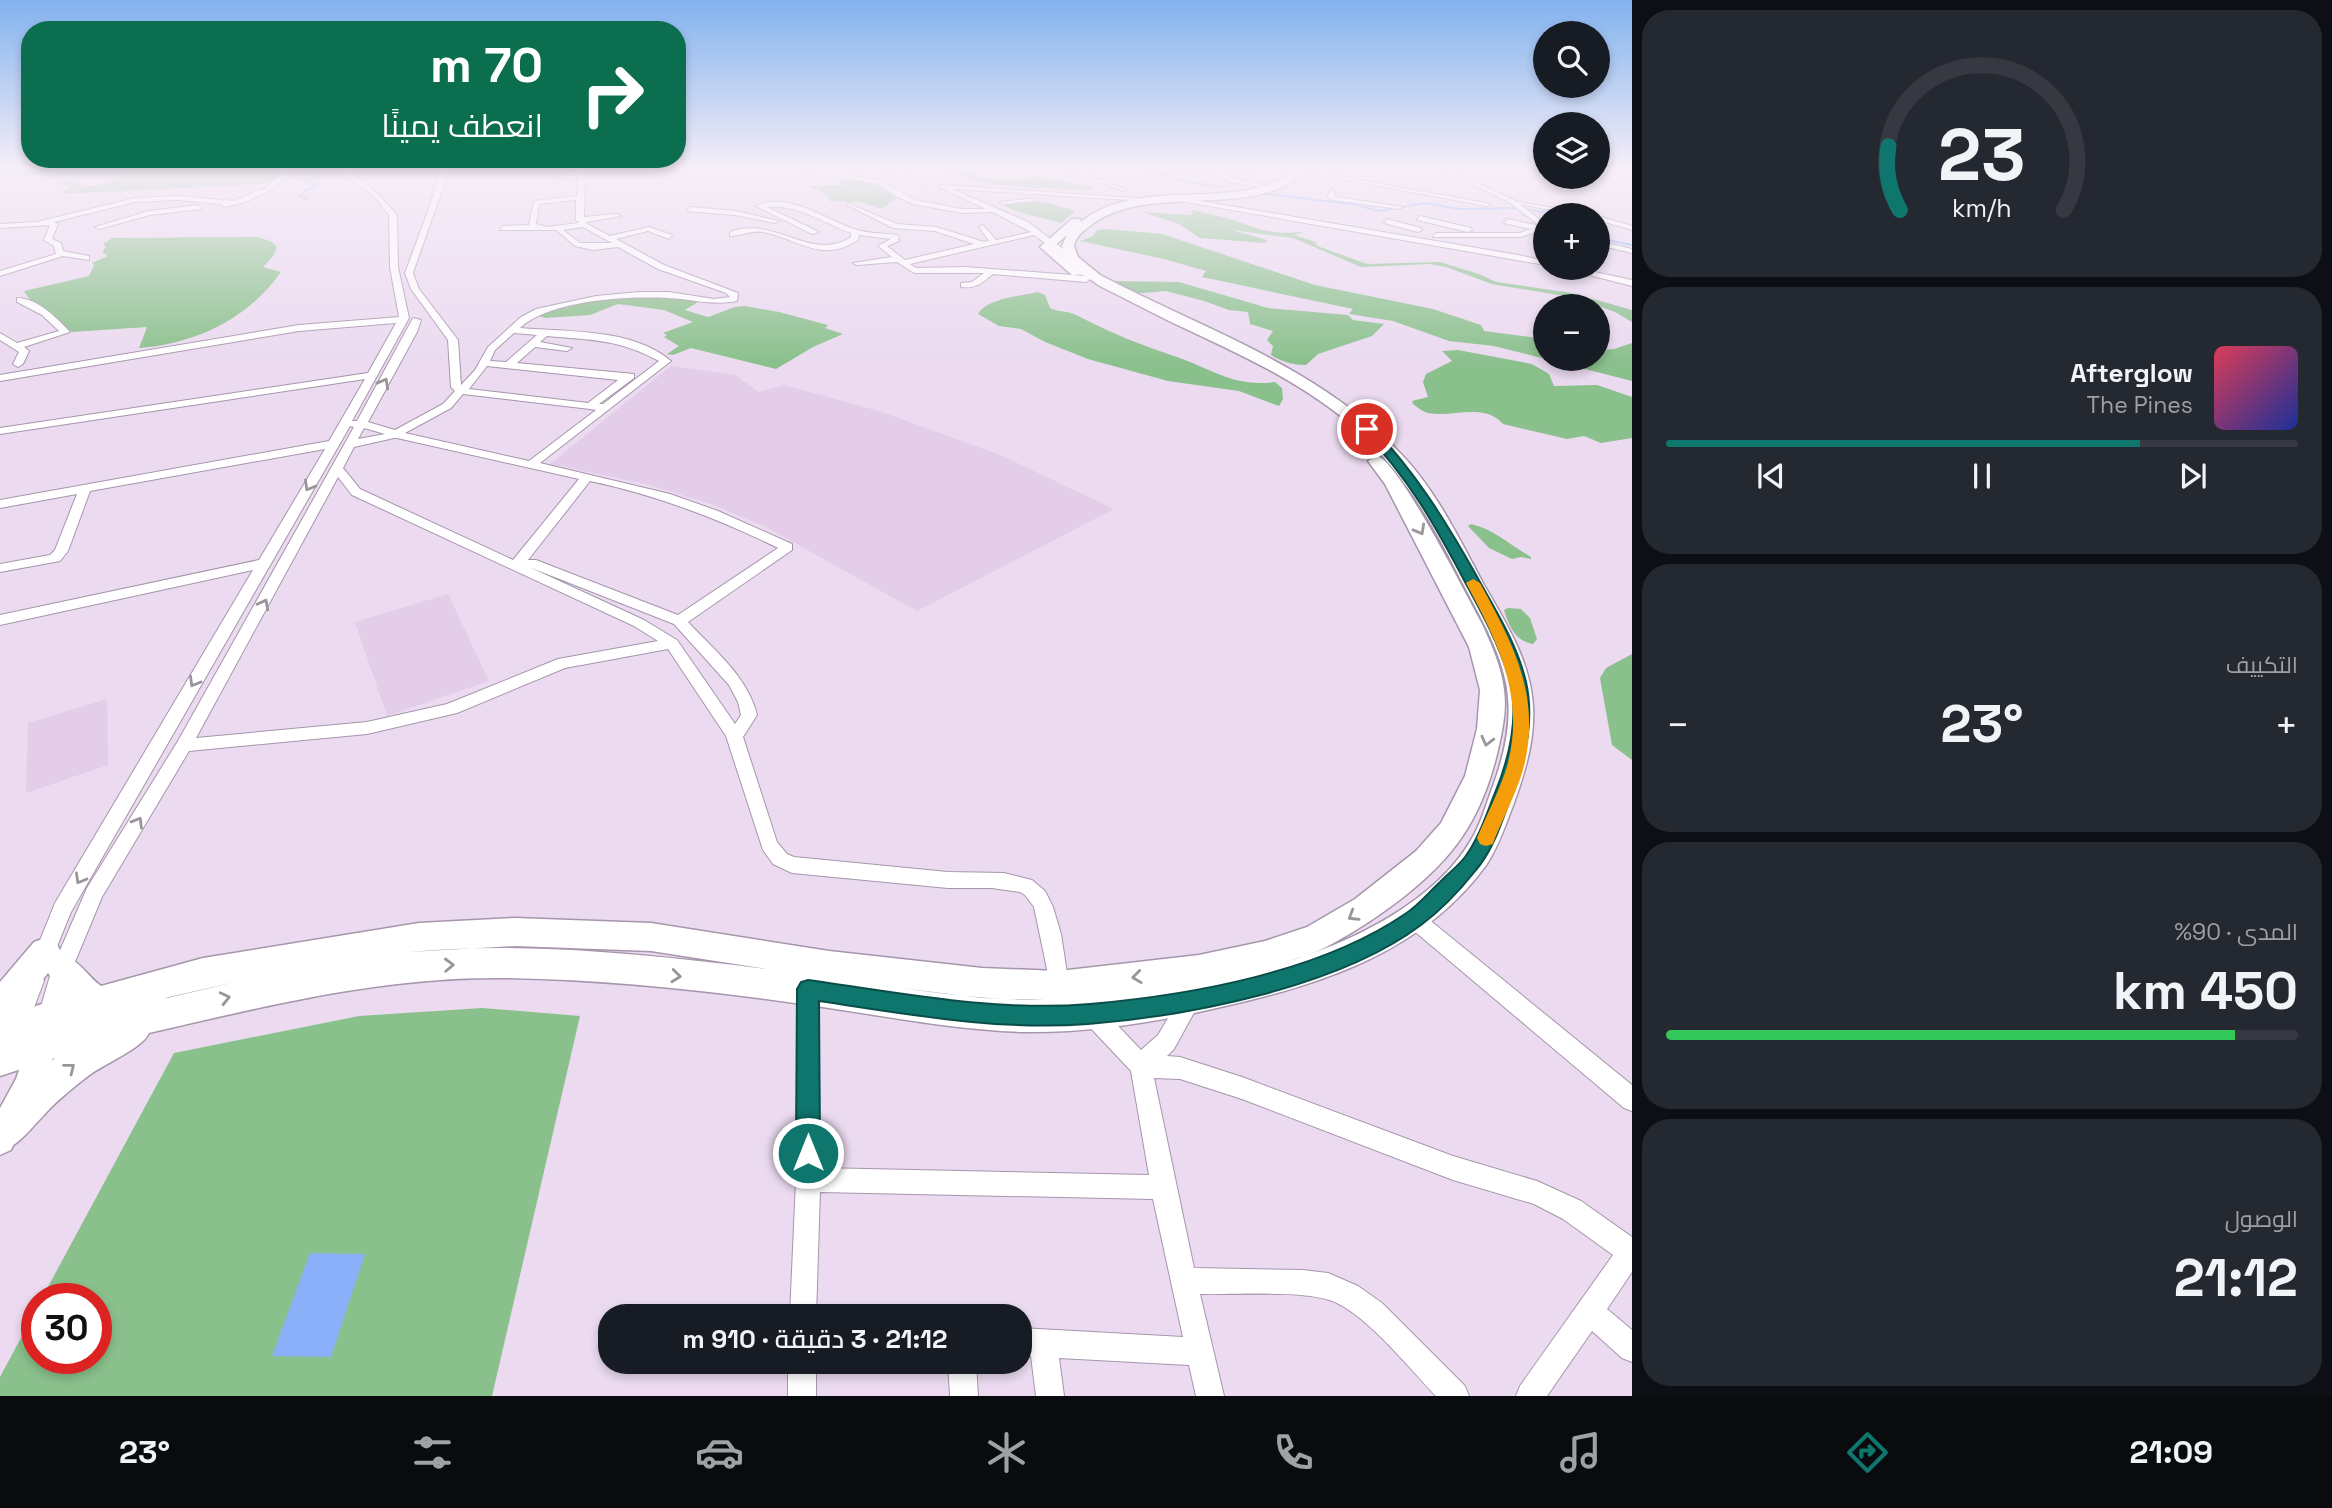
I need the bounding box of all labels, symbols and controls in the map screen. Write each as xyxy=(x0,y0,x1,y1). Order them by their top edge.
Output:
map controls xyxy=(1533,21,1610,371)
button: search xyxy=(1533,21,1610,98)
text: 70 m xyxy=(430,34,543,96)
icon: right xyxy=(567,49,658,140)
text: انعطف يمينًا xyxy=(381,106,543,146)
text: 23 xyxy=(1938,108,2026,201)
button: layers xyxy=(1533,112,1610,189)
text: km/h xyxy=(1952,191,2012,223)
button: + xyxy=(1533,203,1610,280)
button: − xyxy=(1533,294,1610,371)
text: Afterglow xyxy=(2070,356,2193,390)
one-way arrow xyxy=(376,377,389,390)
text: The Pines xyxy=(2087,390,2193,420)
pin xyxy=(1337,399,1397,459)
icon: arrive xyxy=(1348,410,1386,448)
icon: previous xyxy=(1752,457,1790,495)
icon: pause xyxy=(1963,457,2001,495)
icon: next xyxy=(2174,457,2212,495)
one-way arrow xyxy=(304,478,317,491)
one-way arrow xyxy=(1412,523,1425,536)
one-way arrow xyxy=(255,598,269,611)
text: التكييف xyxy=(2226,650,2298,680)
one-way arrow xyxy=(190,675,203,688)
text: 23° xyxy=(1941,691,2024,757)
text: − xyxy=(1666,701,1690,749)
text: + xyxy=(2274,701,2298,749)
one-way arrow xyxy=(1481,735,1495,747)
one-way arrow xyxy=(129,817,142,830)
one-way arrow xyxy=(75,872,88,884)
one-way arrow xyxy=(1348,908,1361,921)
text: المدى · 90% xyxy=(2174,917,2298,947)
one-way arrow xyxy=(444,957,455,972)
text: 450 km xyxy=(2113,958,2298,1024)
one-way arrow xyxy=(670,968,682,983)
one-way arrow xyxy=(1131,969,1143,984)
one-way arrow xyxy=(219,992,231,1007)
one-way arrow xyxy=(63,1063,75,1076)
position arrow xyxy=(771,1116,845,1190)
text: الوصول xyxy=(2225,1204,2298,1234)
text: 21:12 xyxy=(2174,1245,2298,1311)
speed limit sign: 30 xyxy=(21,1283,112,1374)
text: 21:12 · 3 دقيقة · 910 m xyxy=(682,1322,948,1356)
icon: filters xyxy=(408,1428,457,1477)
icon: car xyxy=(695,1428,744,1477)
icon: climate xyxy=(982,1428,1031,1477)
icon: phone xyxy=(1269,1428,1318,1477)
icon: music xyxy=(1556,1428,1605,1477)
icon: directions xyxy=(1843,1428,1892,1477)
text: 23° xyxy=(119,1432,170,1472)
text: 21:09 xyxy=(2130,1432,2213,1472)

